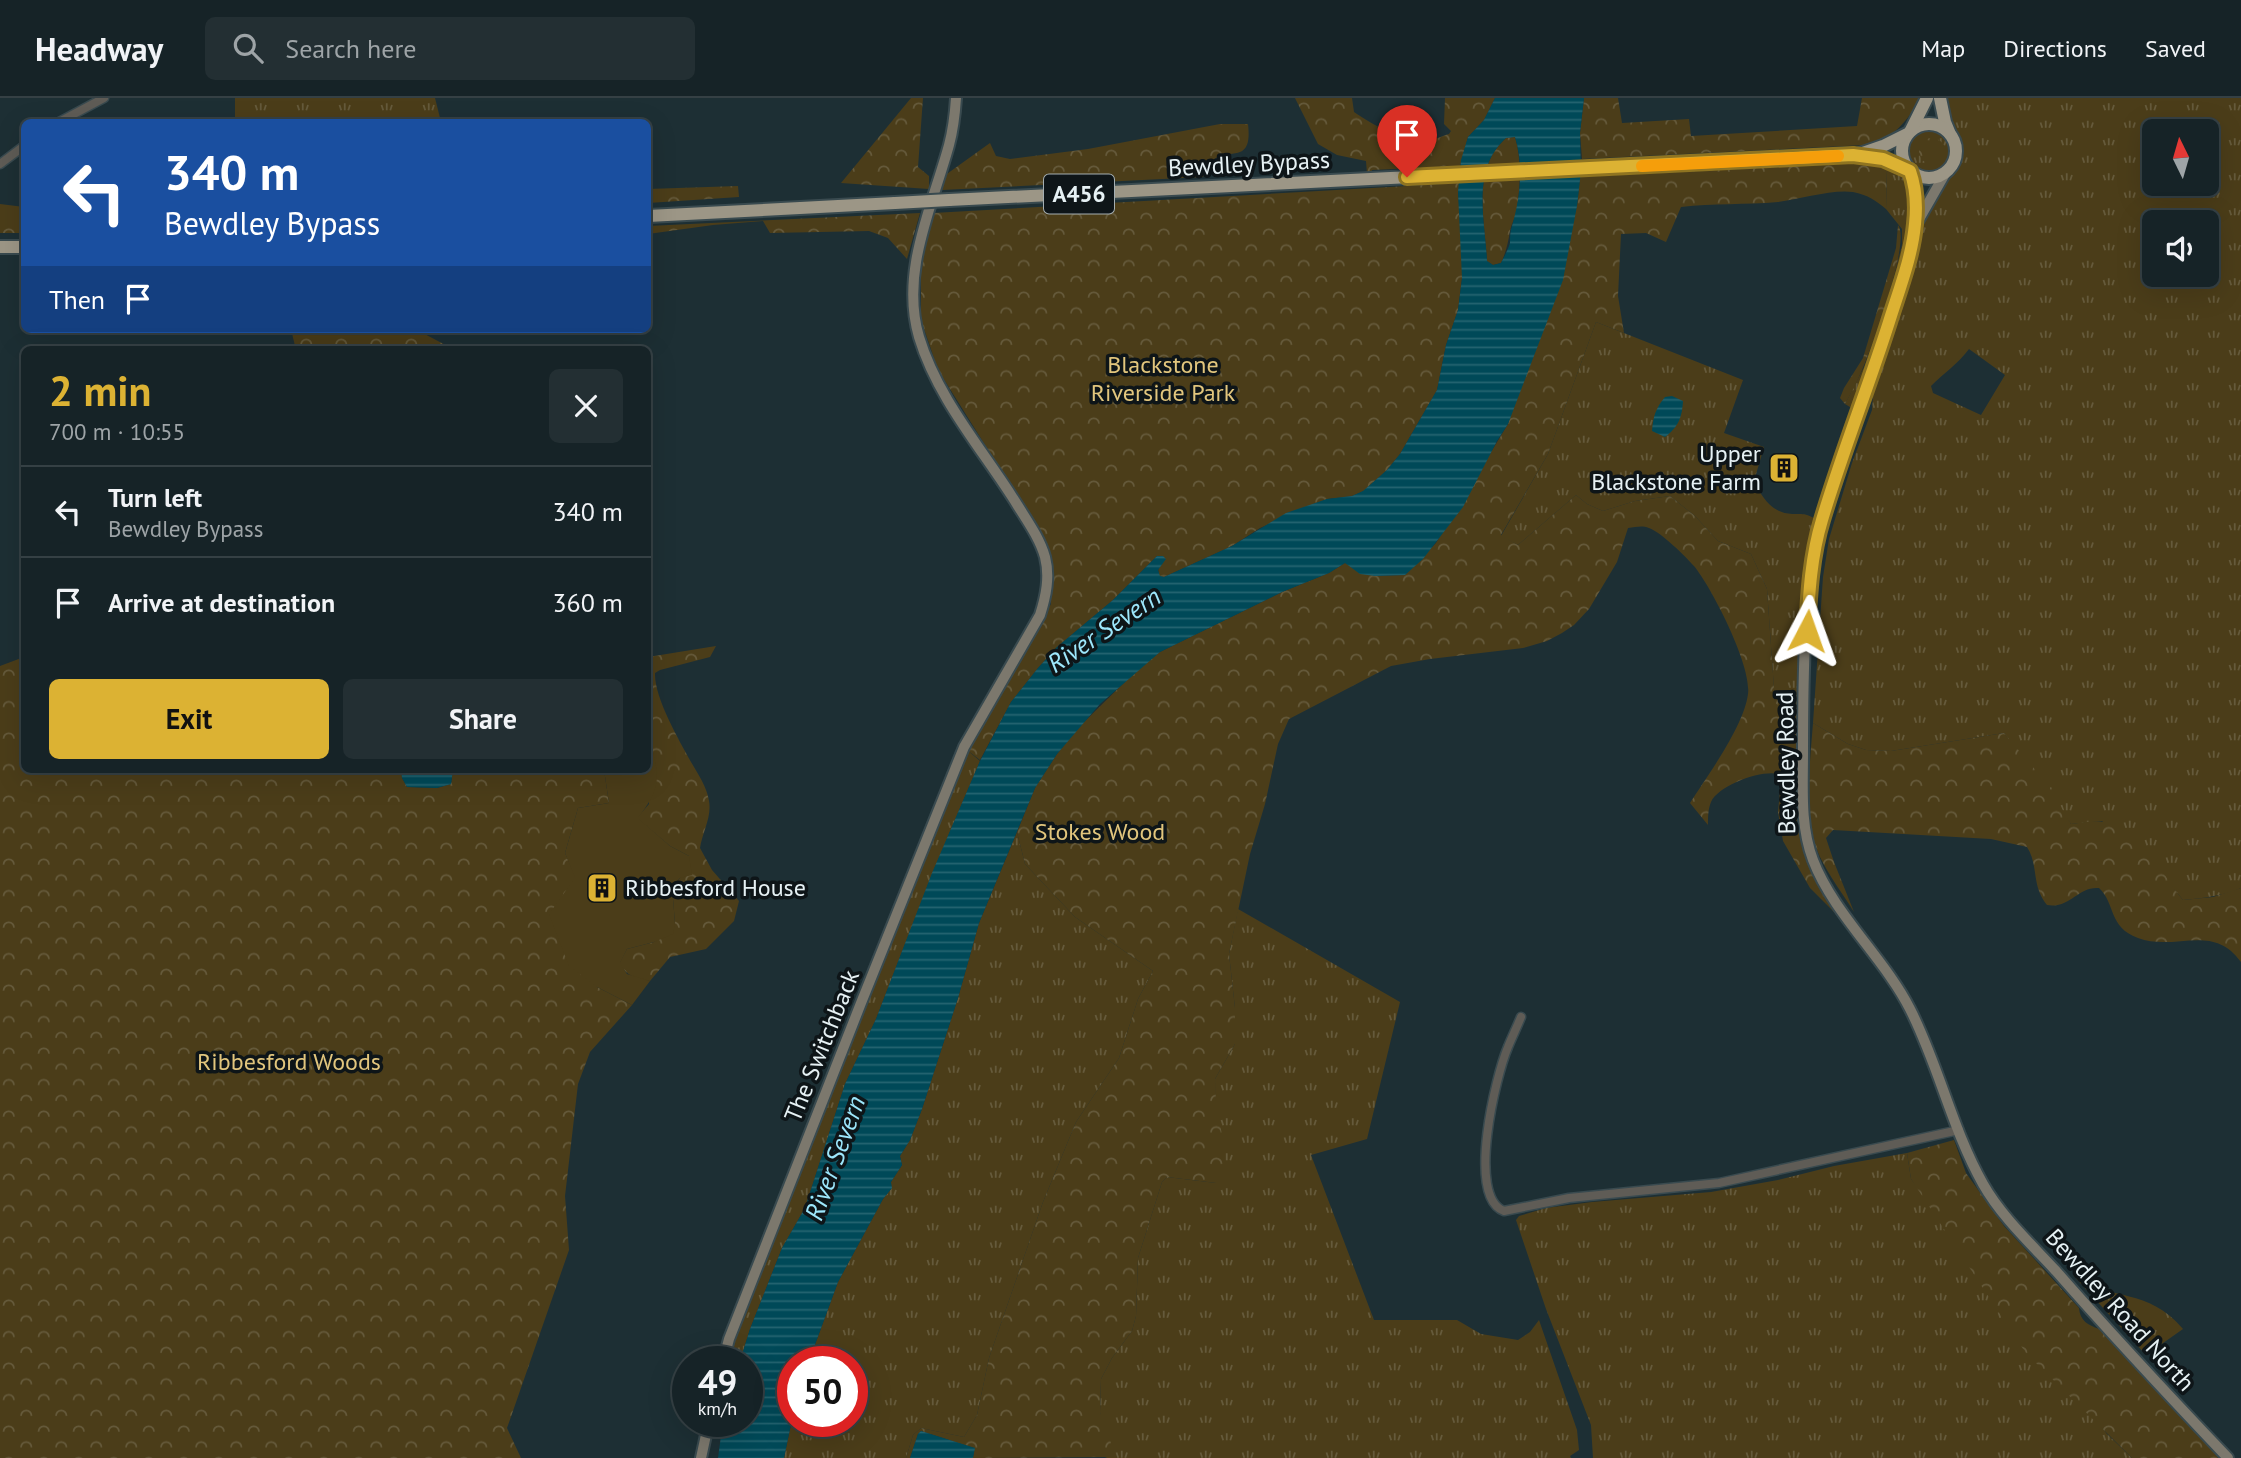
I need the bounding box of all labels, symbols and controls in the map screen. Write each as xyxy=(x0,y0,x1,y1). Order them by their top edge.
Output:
search box xyxy=(205,17,695,80)
text: Headway xyxy=(35,27,163,70)
icon: search xyxy=(229,29,267,67)
text: Search here xyxy=(285,32,416,65)
text: Map xyxy=(1921,33,1965,64)
text: Directions xyxy=(2003,33,2107,64)
text: Saved xyxy=(2145,33,2206,64)
pin xyxy=(1377,105,1437,177)
icon: arrive xyxy=(1388,116,1426,154)
north arrow xyxy=(2142,119,2219,196)
map controls xyxy=(2142,119,2219,287)
text: 340 m xyxy=(164,140,299,204)
street label: Bewdley Bypass xyxy=(1167,144,1331,183)
icon: left xyxy=(49,147,140,238)
road number: A456 xyxy=(1044,174,1114,214)
text: Bewdley Bypass xyxy=(164,202,380,244)
button: sound xyxy=(2142,210,2219,287)
icon: arrive xyxy=(119,280,157,318)
text: Then xyxy=(49,283,105,316)
park label: Blackstone Riverside Park xyxy=(1091,349,1236,408)
text: 2 min xyxy=(49,363,151,418)
button: close xyxy=(549,369,623,443)
text: 700 m · 10:55 xyxy=(49,417,185,446)
place label: Upper Blackstone Farm xyxy=(1591,438,1761,497)
building icon: Upper Blackstone Farm xyxy=(1767,451,1801,485)
text: Turn left xyxy=(108,481,202,514)
icon: left xyxy=(49,493,87,531)
text: 340 m xyxy=(552,495,623,528)
text: Bewdley Bypass xyxy=(108,514,263,543)
water label: River Severn xyxy=(1041,580,1167,680)
icon: arrive xyxy=(49,584,87,622)
text: Arrive at destination xyxy=(108,586,335,619)
text: 360 m xyxy=(552,586,623,619)
position arrow xyxy=(1770,594,1844,668)
button: Exit xyxy=(49,679,329,759)
button: Share xyxy=(343,679,623,759)
street label: Bewdley Road xyxy=(1769,691,1802,835)
park label: Stokes Wood xyxy=(1035,816,1165,847)
building icon: Ribbesford House xyxy=(585,871,619,905)
place label: Ribbesford House xyxy=(625,872,806,903)
street label: The Switchback xyxy=(777,965,866,1126)
park label: Ribbesford Woods xyxy=(197,1046,381,1077)
water label: River Severn xyxy=(797,1091,872,1225)
street label: Bewdley Road North xyxy=(2039,1222,2202,1397)
speed limit sign: 50 xyxy=(777,1346,868,1437)
text: 49 xyxy=(698,1359,737,1405)
text: km/h xyxy=(698,1397,737,1420)

